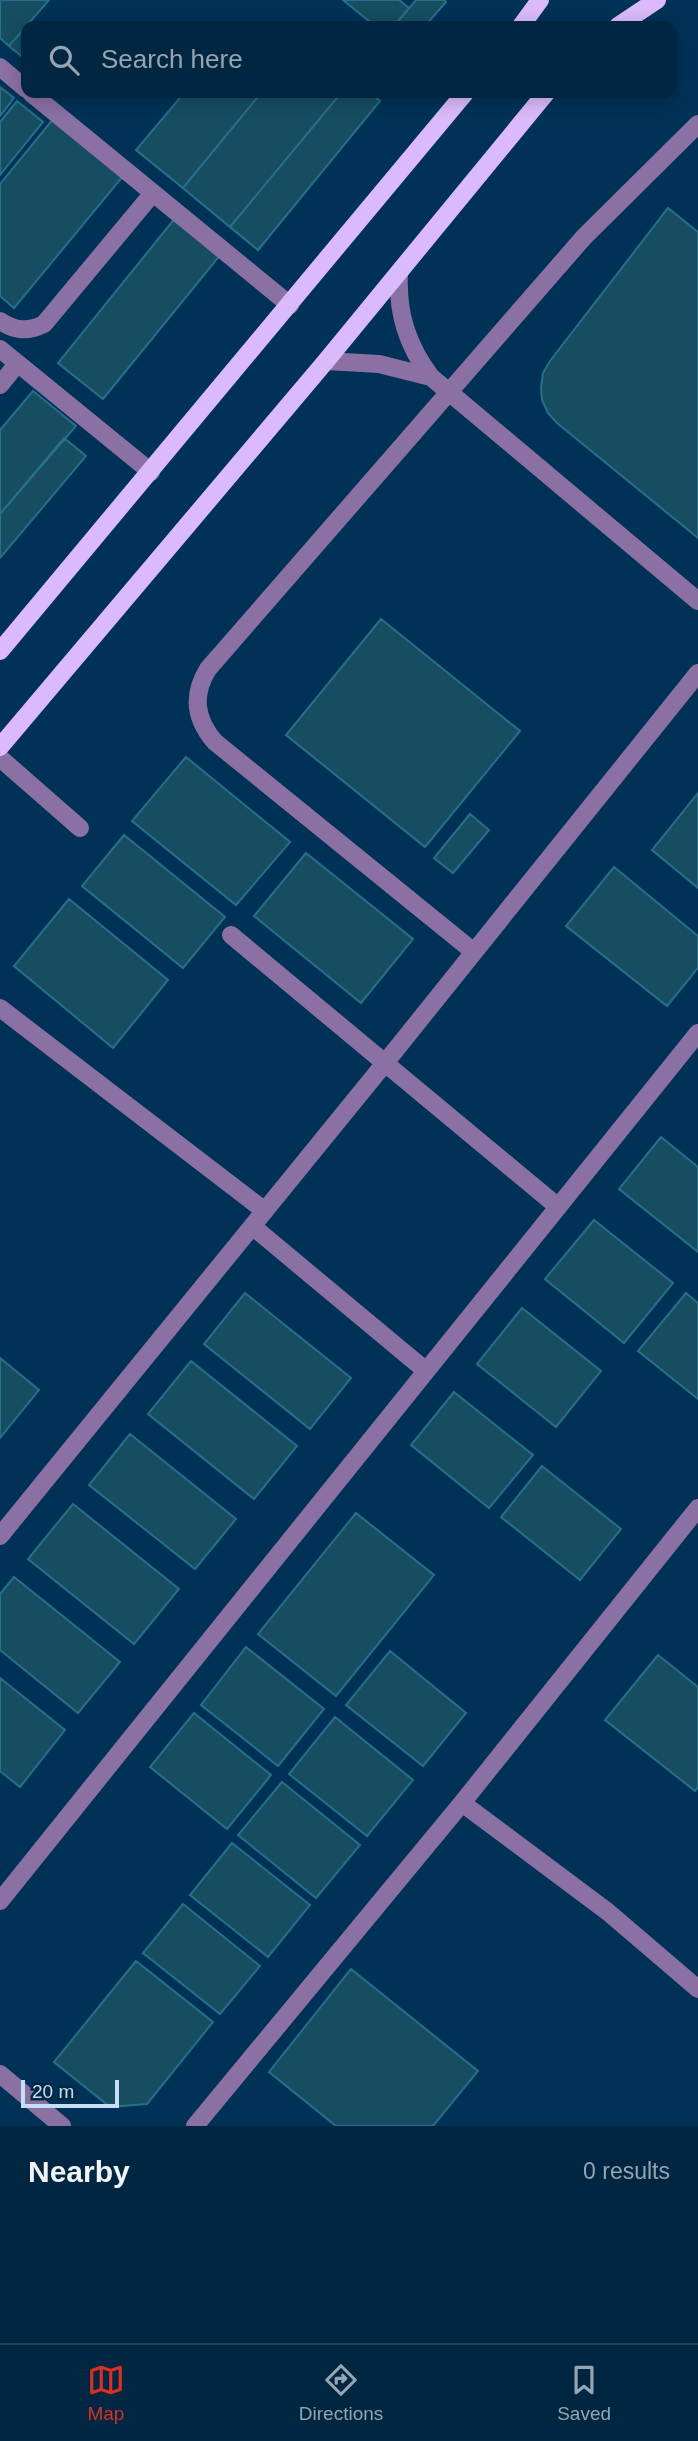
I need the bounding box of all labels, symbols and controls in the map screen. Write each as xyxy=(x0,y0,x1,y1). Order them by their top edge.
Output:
search box xyxy=(21,21,677,98)
icon: search xyxy=(45,41,83,79)
text: Search here xyxy=(101,44,243,74)
scale bar xyxy=(21,2077,119,2109)
text: 20 m xyxy=(32,2081,74,2102)
text: Nearby xyxy=(28,2155,130,2188)
text: 0 results xyxy=(583,2158,670,2184)
tab: Map xyxy=(87,2361,125,2425)
tab: Directions xyxy=(299,2361,383,2425)
tab: Saved xyxy=(557,2361,611,2425)

